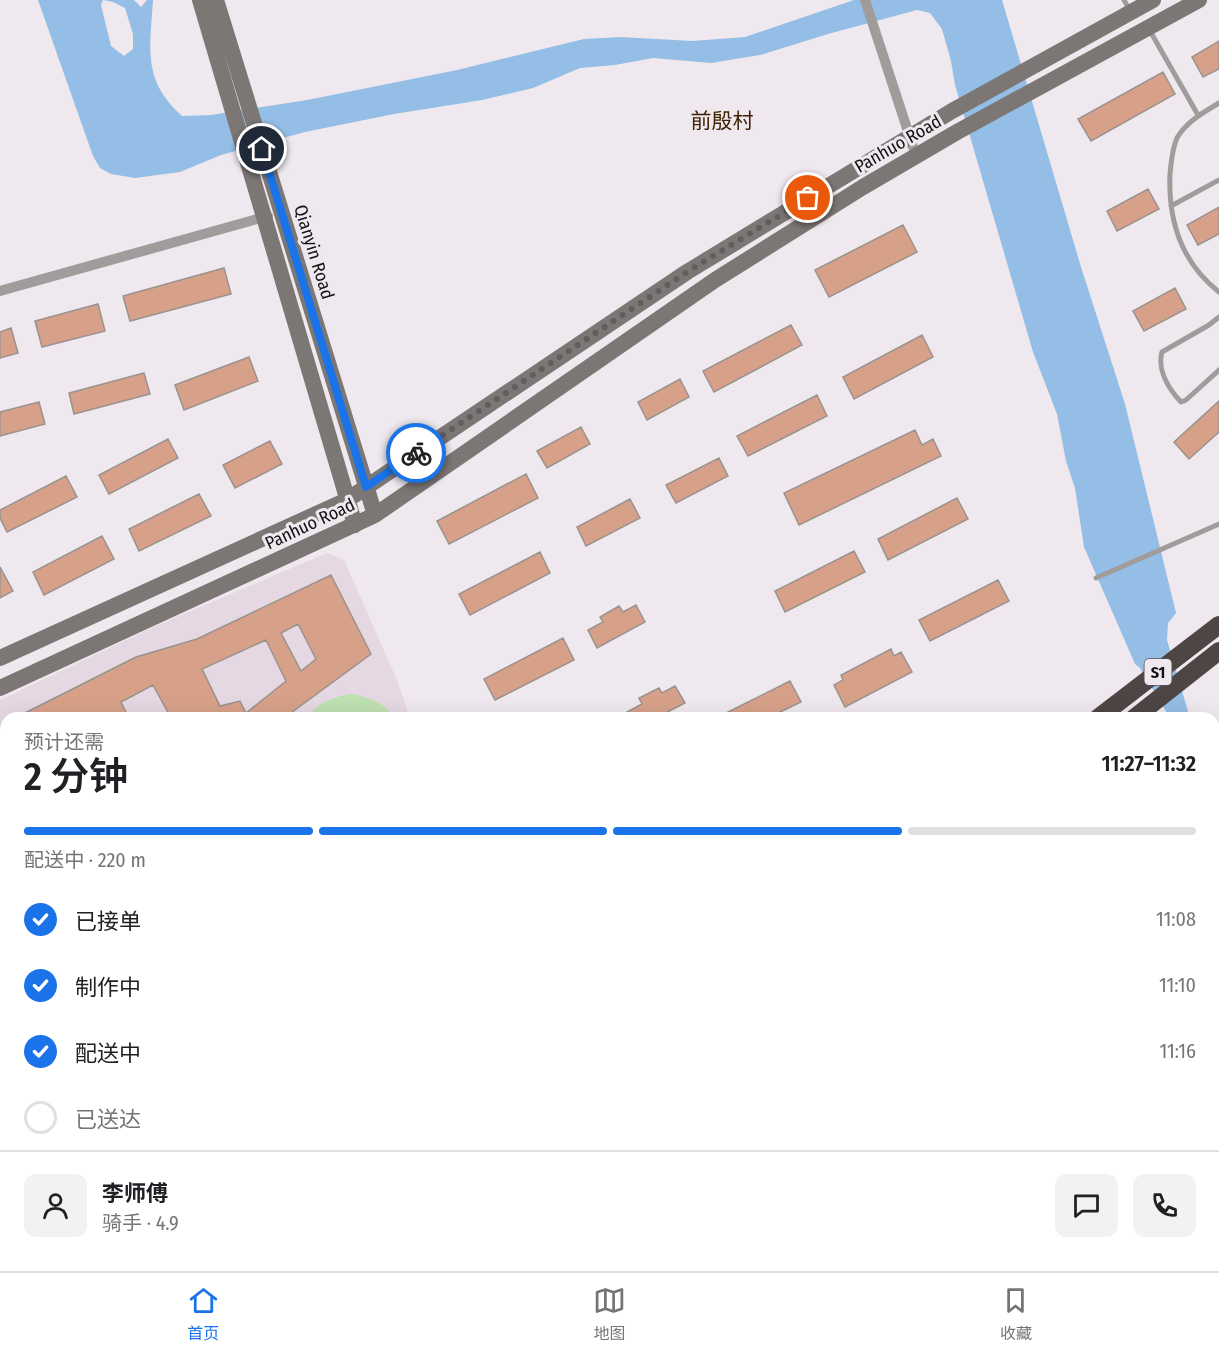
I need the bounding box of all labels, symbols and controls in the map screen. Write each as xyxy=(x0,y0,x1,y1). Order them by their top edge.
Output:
district label: 前殷村 xyxy=(691,108,754,134)
street label: Panhuo Road xyxy=(851,110,945,178)
pin xyxy=(236,123,287,174)
icon: home xyxy=(245,132,278,165)
pin xyxy=(782,172,833,223)
icon: bag xyxy=(791,181,824,214)
street label: Qianyin Road xyxy=(289,202,339,302)
courier xyxy=(386,423,446,483)
icon: bike xyxy=(400,437,433,470)
street label: Panhuo Road xyxy=(262,494,358,554)
road number: S1 xyxy=(1144,659,1172,685)
text: 预计还需 xyxy=(24,730,104,754)
text: 11:27–11:32 xyxy=(1102,750,1196,777)
text: 2 分钟 xyxy=(24,754,128,800)
text: 配送中 · 220 m xyxy=(24,848,146,872)
icon: check xyxy=(24,903,57,936)
text: 11:08 xyxy=(1156,907,1196,931)
text: 已接单 xyxy=(75,908,141,935)
icon: check xyxy=(24,969,57,1002)
text: 11:10 xyxy=(1159,973,1196,997)
text: 制作中 xyxy=(75,974,141,1001)
icon: check xyxy=(24,1035,57,1068)
text: 11:16 xyxy=(1160,1039,1196,1063)
text: 配送中 xyxy=(75,1040,141,1067)
text: 已送达 xyxy=(75,1106,141,1133)
button: person xyxy=(24,1174,87,1237)
button: chat xyxy=(1055,1174,1118,1237)
button: phone xyxy=(1133,1174,1196,1237)
text: 李师傅 xyxy=(102,1180,168,1207)
text: 骑手 · 4.9 xyxy=(102,1211,179,1235)
tab: 首页 xyxy=(187,1284,220,1344)
tab: 地图 xyxy=(593,1284,626,1344)
tab: 收藏 xyxy=(999,1284,1032,1344)

